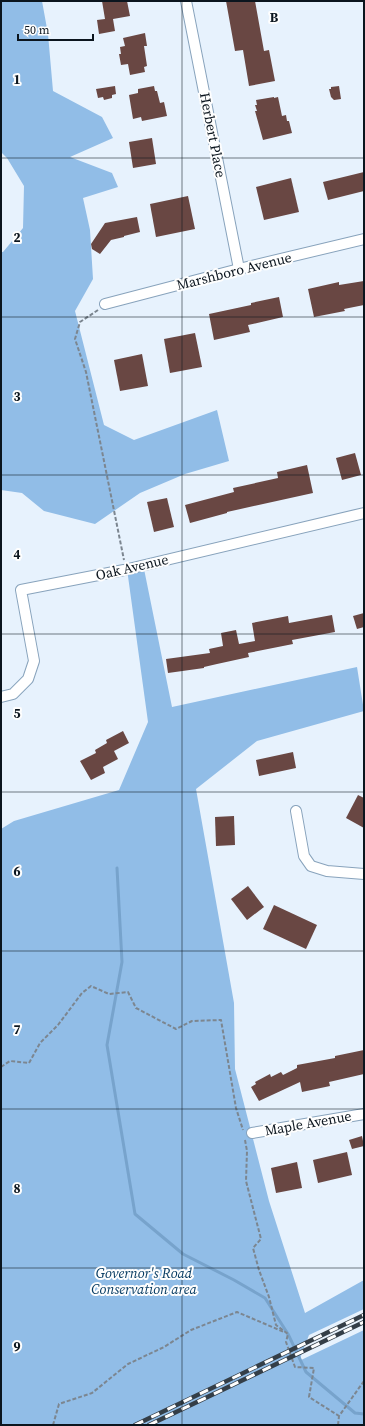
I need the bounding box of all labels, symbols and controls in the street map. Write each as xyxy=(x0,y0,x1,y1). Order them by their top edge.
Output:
text: B xyxy=(270,9,279,26)
scale bar xyxy=(18,16,93,42)
text: 50 m xyxy=(24,22,50,38)
text: 1 xyxy=(13,71,21,88)
street label: Herbert Place xyxy=(195,91,231,179)
text: 2 xyxy=(13,229,21,246)
street label: Marshboro Avenue xyxy=(174,247,294,295)
text: 3 xyxy=(13,388,21,405)
text: 4 xyxy=(13,546,21,563)
street label: Oak Avenue xyxy=(94,549,170,585)
text: 5 xyxy=(13,705,21,722)
text: 6 xyxy=(13,863,21,880)
text: 7 xyxy=(13,1021,21,1038)
street label: Maple Avenue xyxy=(263,1106,353,1140)
text: 8 xyxy=(13,1180,21,1197)
park label: Governor's Road Conservation area xyxy=(91,1263,197,1299)
text: 9 xyxy=(13,1338,21,1355)

